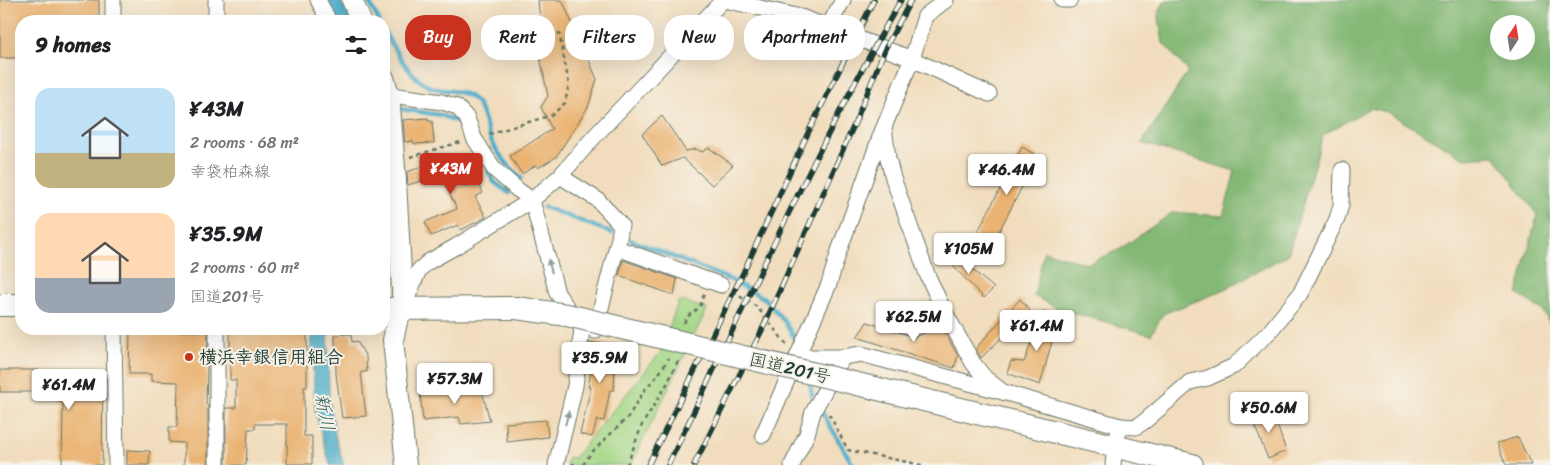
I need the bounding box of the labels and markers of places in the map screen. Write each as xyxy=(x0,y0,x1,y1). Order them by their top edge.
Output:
pin: ¥43M xyxy=(421,152,481,195)
pin: ¥46.4M xyxy=(966,154,1048,196)
pin: ¥105M xyxy=(934,232,1004,275)
pin: ¥62.5M xyxy=(873,300,955,343)
pin: ¥61.4M xyxy=(996,310,1078,352)
place label: 横浜幸銀信用組合 xyxy=(199,341,343,373)
pin: ¥35.9M xyxy=(559,342,641,384)
marker: 横浜幸銀信用組合 xyxy=(183,351,195,363)
pin: ¥57.3M xyxy=(414,362,496,405)
pin: ¥61.4M xyxy=(28,368,110,411)
pin: ¥50.6M xyxy=(1228,392,1310,434)

